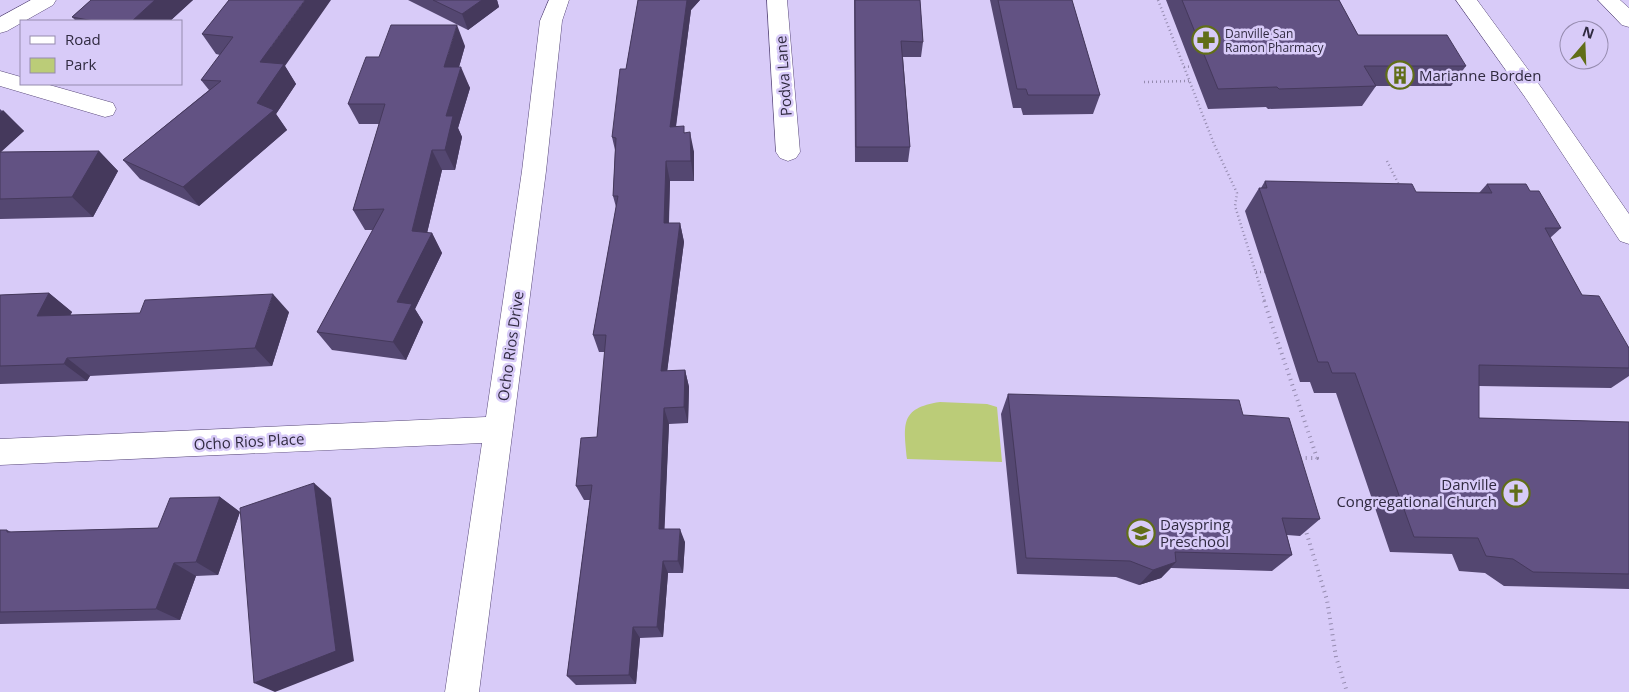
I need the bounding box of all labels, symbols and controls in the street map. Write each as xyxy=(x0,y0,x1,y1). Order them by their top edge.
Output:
legend xyxy=(20,20,182,85)
north arrow xyxy=(1559,20,1609,70)
text: N xyxy=(1580,21,1597,43)
pharmacy icon: Danville San Ramon Pharmacy xyxy=(1191,25,1221,55)
place label: Danville San Ramon Pharmacy xyxy=(1225,25,1325,56)
text: Road xyxy=(65,29,101,49)
street label: Podva Lane xyxy=(770,35,796,117)
text: Park xyxy=(65,54,96,74)
building icon: Marianne Borden xyxy=(1385,60,1415,90)
place label: Marianne Borden xyxy=(1419,65,1541,85)
street label: Ocho Rios Drive xyxy=(492,290,528,402)
street label: Ocho Rios Place xyxy=(193,428,305,454)
place label: Danville Congregational Church xyxy=(1336,474,1497,511)
church icon: Danville Congregational Church xyxy=(1501,478,1531,508)
place label: Dayspring Preschool xyxy=(1160,514,1230,551)
school or university icon: Dayspring Preschool xyxy=(1126,518,1156,548)

